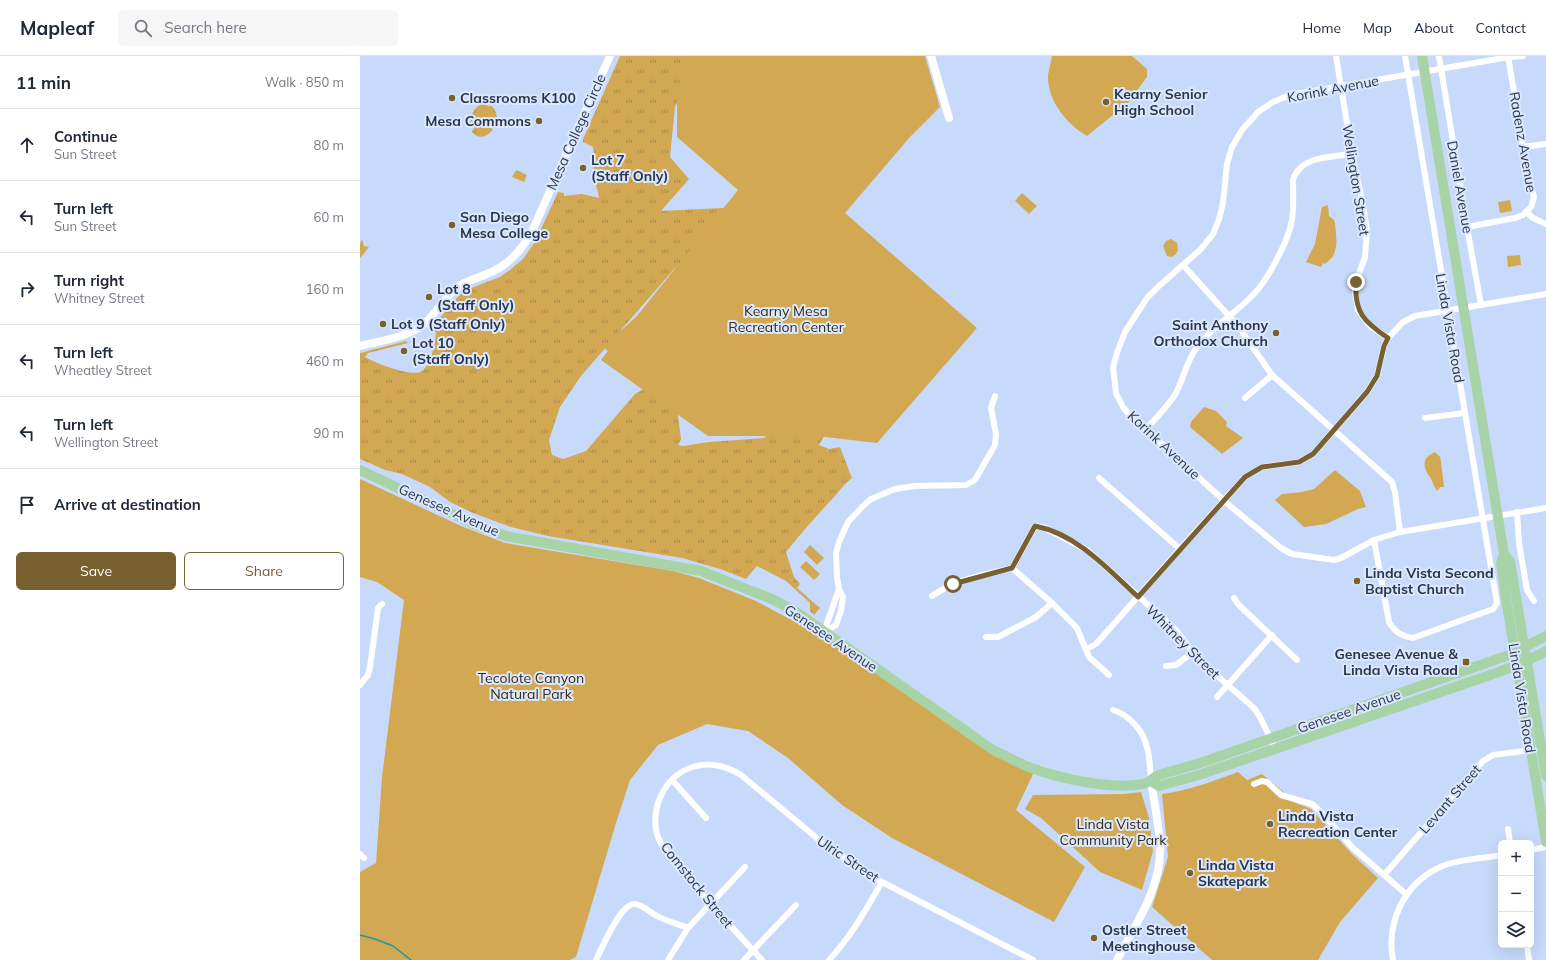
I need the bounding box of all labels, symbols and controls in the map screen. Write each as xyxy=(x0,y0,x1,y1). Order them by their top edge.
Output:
search box xyxy=(118,10,398,46)
text: Mapleaf xyxy=(20,16,94,40)
icon: search xyxy=(132,17,154,39)
text: Search here xyxy=(164,18,247,37)
text: Home xyxy=(1302,19,1341,37)
text: Map xyxy=(1363,19,1392,37)
text: About xyxy=(1414,19,1454,37)
text: Contact xyxy=(1476,19,1526,37)
street label: Mesa College Circle xyxy=(542,71,610,193)
street label: Korink Avenue xyxy=(1286,71,1380,107)
text: 11 min xyxy=(16,72,71,93)
text: Walk · 850 m xyxy=(265,74,344,90)
place label: Kearny Senior High School xyxy=(1114,85,1208,119)
place label: Classrooms K100 xyxy=(460,89,576,107)
street label: Radenz Avenue xyxy=(1505,90,1541,194)
marker: Classrooms K100 xyxy=(447,93,457,103)
marker: Kearny Senior High School xyxy=(1101,97,1111,107)
place label: Mesa Commons xyxy=(425,112,531,130)
marker: Mesa Commons xyxy=(534,116,544,126)
street label: Wellington Street xyxy=(1338,123,1374,237)
text: Continue xyxy=(54,127,117,146)
icon: ahead xyxy=(16,134,38,156)
text: 80 m xyxy=(314,137,344,153)
street label: Daniel Avenue xyxy=(1443,139,1477,235)
text: Sun Street xyxy=(54,146,117,162)
place label: Lot 7 (Staff Only) xyxy=(591,151,668,185)
marker: Lot 7 (Staff Only) xyxy=(578,163,588,173)
text: Turn left xyxy=(54,199,113,218)
icon: left xyxy=(16,206,38,228)
place label: San Diego Mesa College xyxy=(460,208,548,242)
text: 60 m xyxy=(314,209,344,225)
text: Sun Street xyxy=(54,218,117,234)
marker: San Diego Mesa College xyxy=(447,220,457,230)
text: Turn right xyxy=(54,271,124,290)
street label: Linda Vista Road xyxy=(1432,272,1468,384)
route end xyxy=(1347,273,1365,291)
icon: right xyxy=(16,278,38,300)
place label: Lot 8 (Staff Only) xyxy=(437,280,514,314)
text: 160 m xyxy=(306,281,344,297)
text: Whitney Street xyxy=(54,290,145,306)
marker: Lot 8 (Staff Only) xyxy=(424,292,434,302)
park label: Kearny Mesa Recreation Center xyxy=(728,302,845,336)
place label: Lot 9 (Staff Only) xyxy=(391,315,506,333)
place label: Saint Anthony Orthodox Church xyxy=(1153,316,1268,350)
marker: Lot 9 (Staff Only) xyxy=(378,319,388,329)
marker: Saint Anthony Orthodox Church xyxy=(1271,328,1281,338)
place label: Lot 10 (Staff Only) xyxy=(412,334,489,368)
text: Turn left xyxy=(54,343,113,362)
marker: Lot 10 (Staff Only) xyxy=(399,346,409,356)
icon: left xyxy=(16,350,38,372)
text: 460 m xyxy=(306,353,344,369)
text: Wheatley Street xyxy=(54,362,152,378)
street label: Korink Avenue xyxy=(1124,407,1204,483)
text: Turn left xyxy=(54,415,113,434)
icon: left xyxy=(16,422,38,444)
text: 90 m xyxy=(314,425,344,441)
text: Wellington Street xyxy=(54,434,158,450)
street label: Genesee Avenue xyxy=(396,480,502,540)
icon: arrive xyxy=(16,494,38,516)
text: Arrive at destination xyxy=(54,495,201,514)
button: Save xyxy=(16,552,176,590)
button: Share xyxy=(184,552,344,590)
place label: Linda Vista Second Baptist Church xyxy=(1365,564,1494,598)
route start xyxy=(944,575,962,593)
marker: Linda Vista Second Baptist Church xyxy=(1352,576,1362,586)
street label: Genesee Avenue xyxy=(781,600,881,676)
street label: Whitney Street xyxy=(1142,601,1224,683)
street label: Linda Vista Road xyxy=(1504,642,1540,754)
place label: Genesee Avenue & Linda Vista Road xyxy=(1334,645,1458,679)
marker: Genesee Avenue & Linda Vista Road xyxy=(1461,657,1471,667)
park label: Tecolote Canyon Natural Park xyxy=(478,669,584,703)
street label: Genesee Avenue xyxy=(1295,685,1403,737)
street label: Levant Street xyxy=(1415,760,1485,837)
place label: Linda Vista Recreation Center xyxy=(1278,807,1398,841)
park label: Linda Vista Community Park xyxy=(1060,815,1167,849)
marker: Linda Vista Recreation Center xyxy=(1265,819,1275,829)
street label: Ulric Street xyxy=(813,832,883,886)
street label: Comstock Street xyxy=(657,838,737,932)
map controls xyxy=(1498,840,1534,948)
button: + xyxy=(1498,840,1534,876)
place label: Linda Vista Skatepark xyxy=(1198,856,1274,890)
marker: Linda Vista Skatepark xyxy=(1185,868,1195,878)
button: − xyxy=(1498,876,1534,912)
button: layers xyxy=(1498,912,1534,948)
place label: Ostler Street Meetinghouse xyxy=(1102,921,1196,955)
marker: Ostler Street Meetinghouse xyxy=(1089,933,1099,943)

